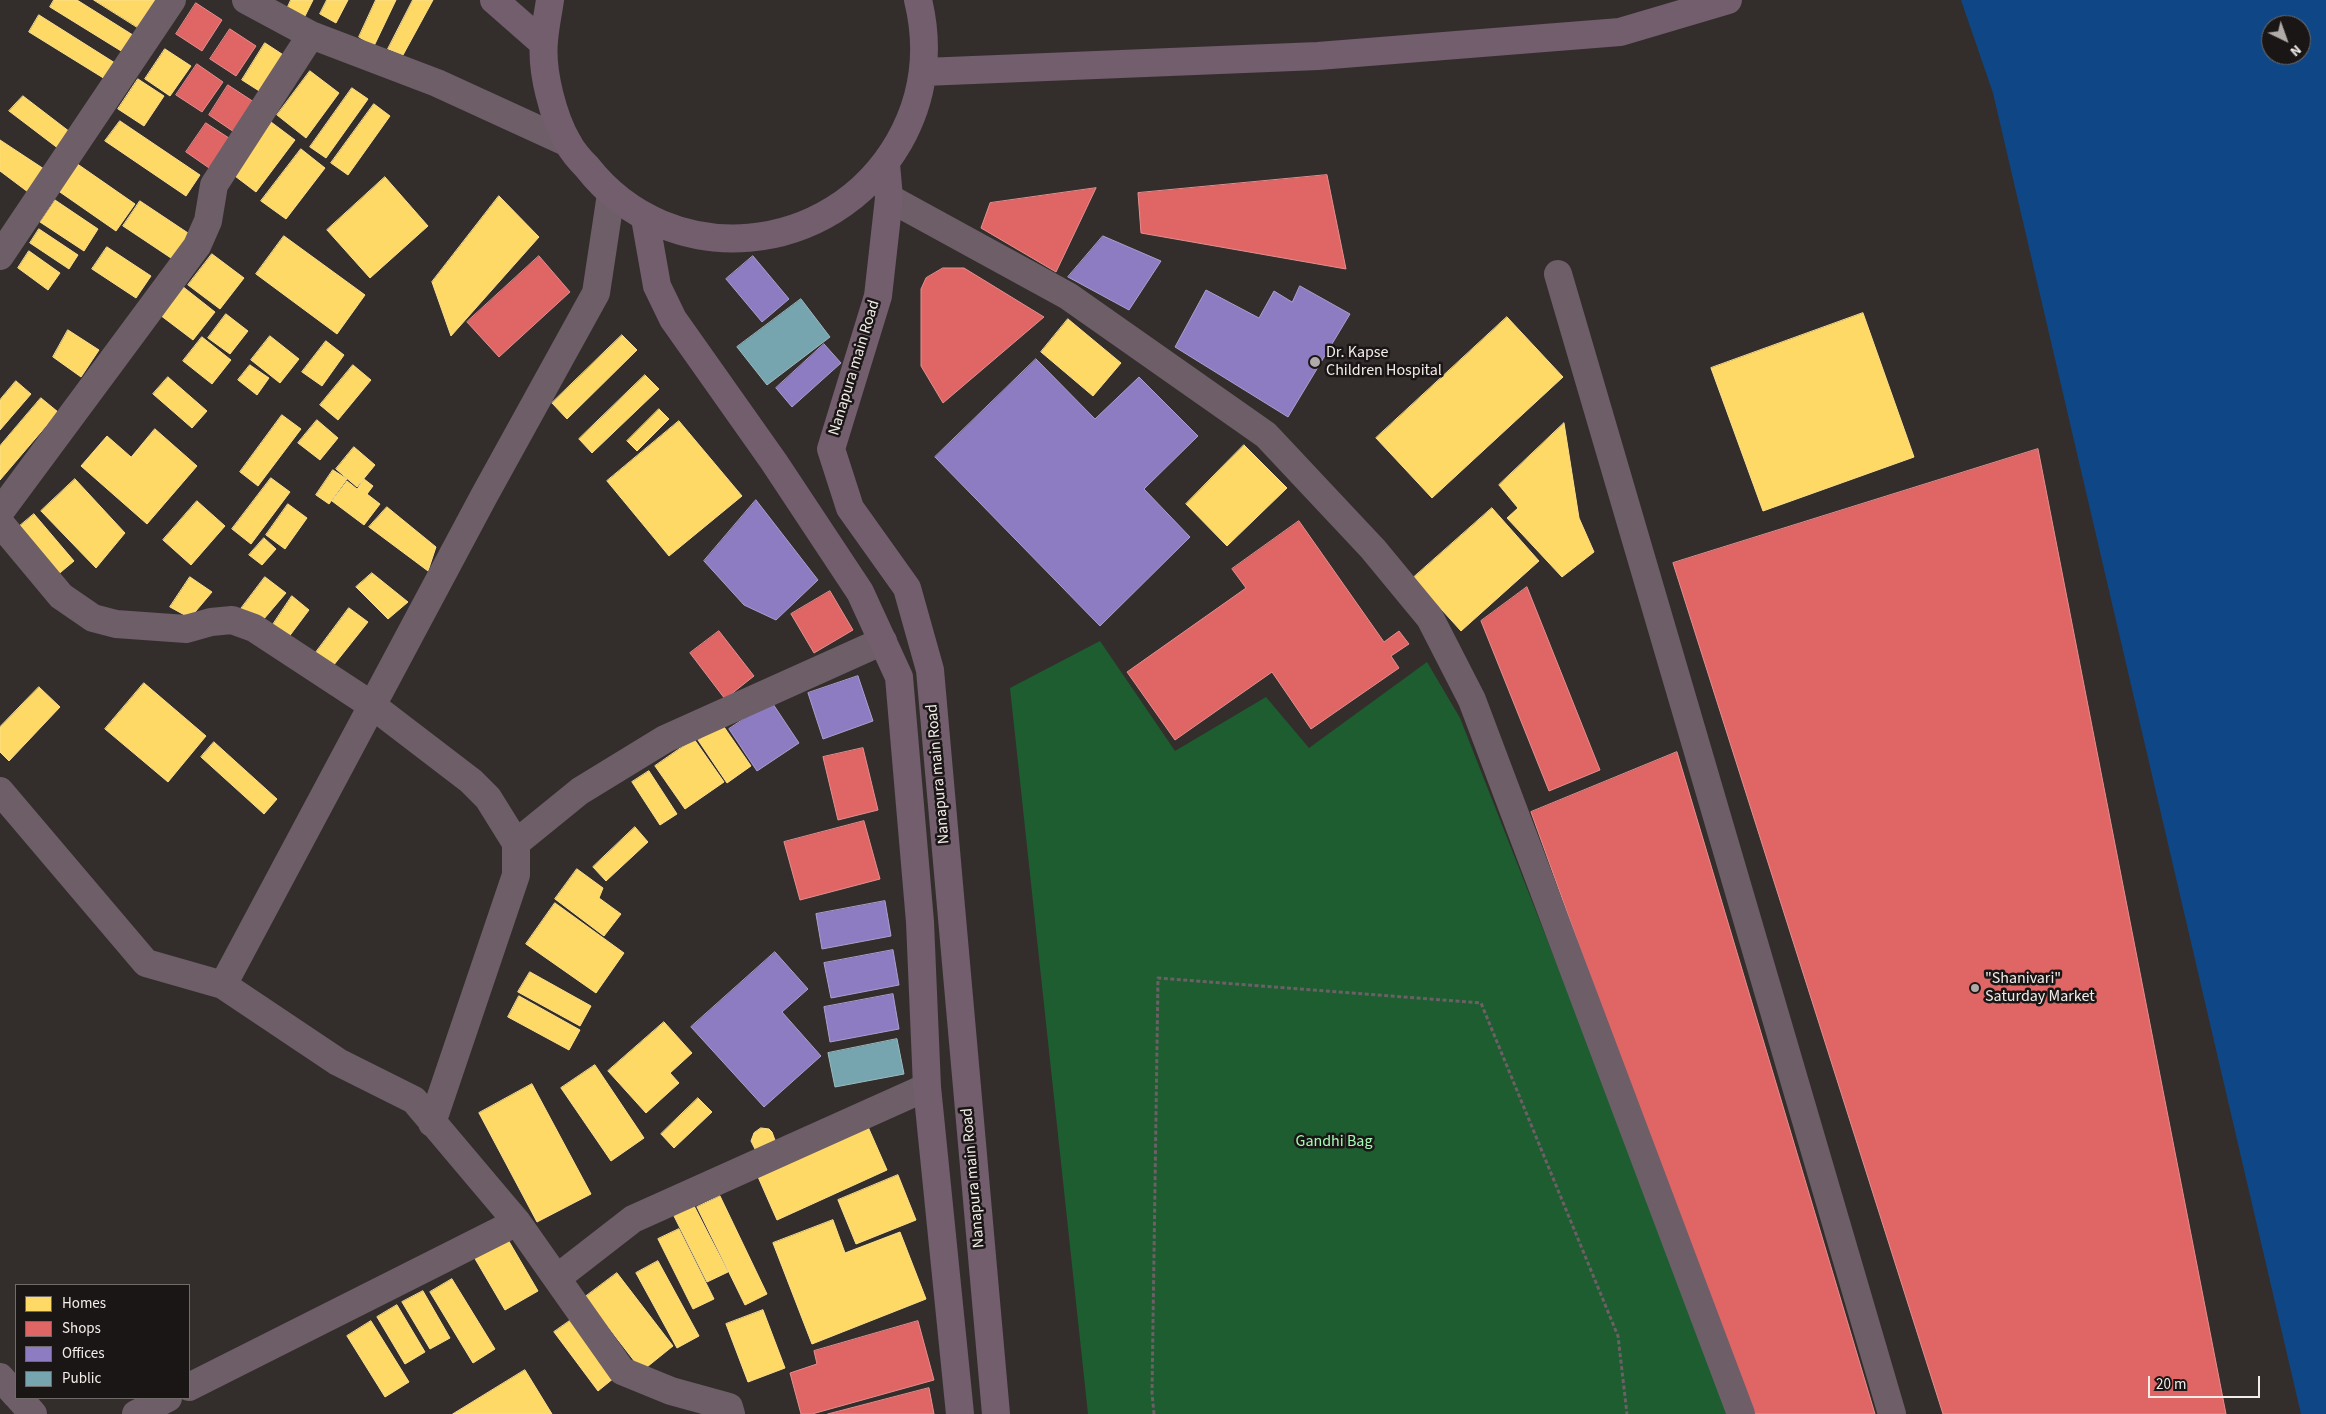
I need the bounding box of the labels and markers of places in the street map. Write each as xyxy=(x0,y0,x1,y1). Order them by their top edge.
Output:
place label: Dr. Kapse Children Hospital xyxy=(1326,343,1442,381)
marker: Dr. Kapse Children Hospital xyxy=(1308,355,1322,369)
place label: "Shanivari" Saturday Market xyxy=(1985,969,2095,1007)
marker: "Shanivari" Saturday Market xyxy=(1969,982,1981,994)

